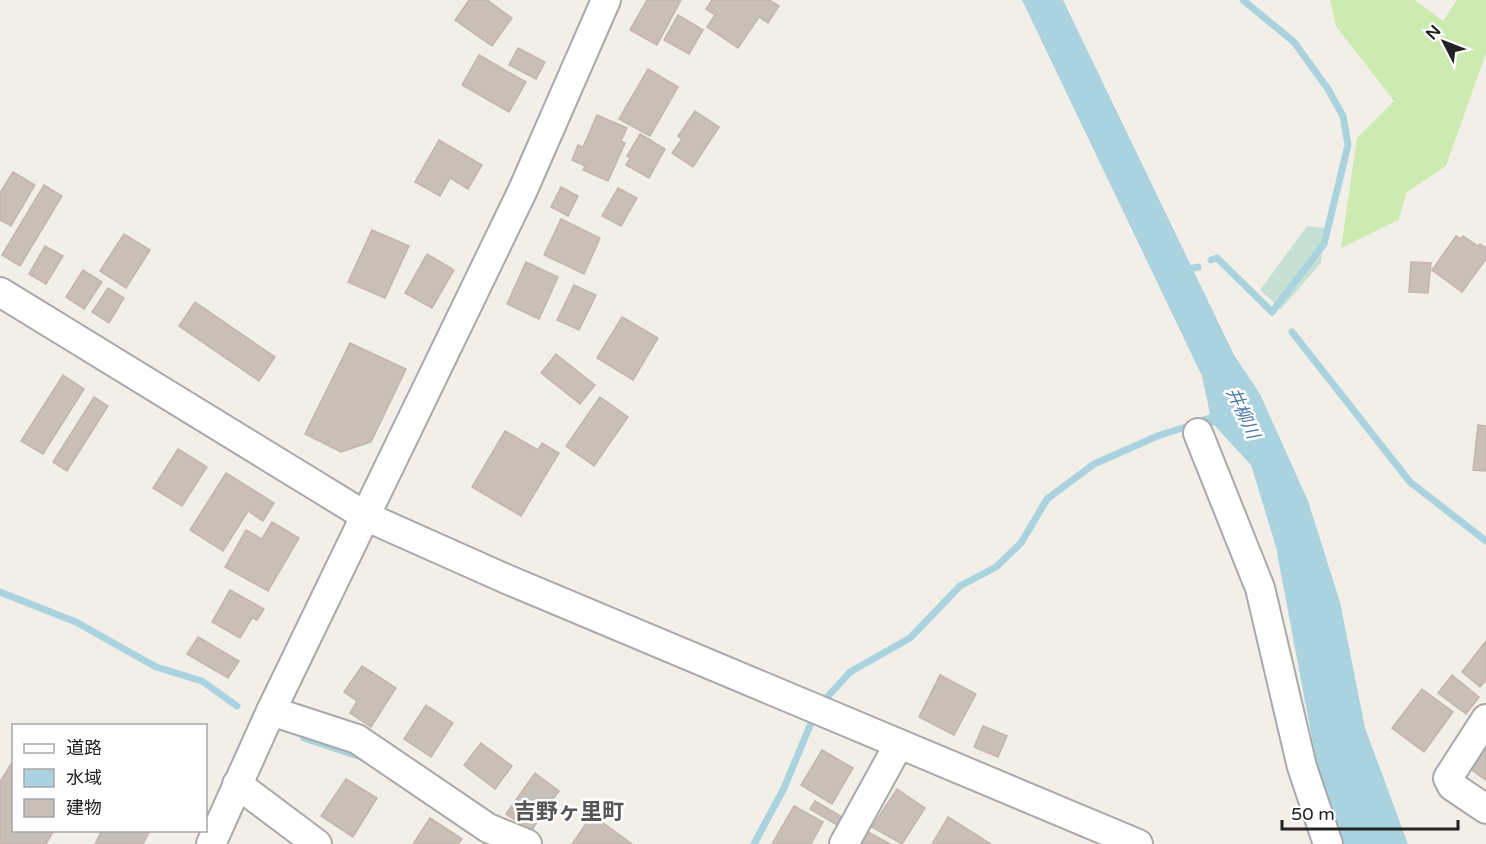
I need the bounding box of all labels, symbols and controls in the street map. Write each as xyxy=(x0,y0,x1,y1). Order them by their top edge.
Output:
north arrow xyxy=(1414,12,1474,72)
text: N xyxy=(1422,21,1445,44)
water label: 井柳川 xyxy=(1222,384,1265,444)
legend xyxy=(12,724,207,832)
text: 道路 xyxy=(66,737,102,759)
text: 水域 xyxy=(66,767,102,789)
scale bar xyxy=(1282,793,1458,831)
text: 建物 xyxy=(66,797,102,819)
district label: 吉野ヶ里町 xyxy=(514,799,624,825)
text: 50 m xyxy=(1291,803,1335,825)

